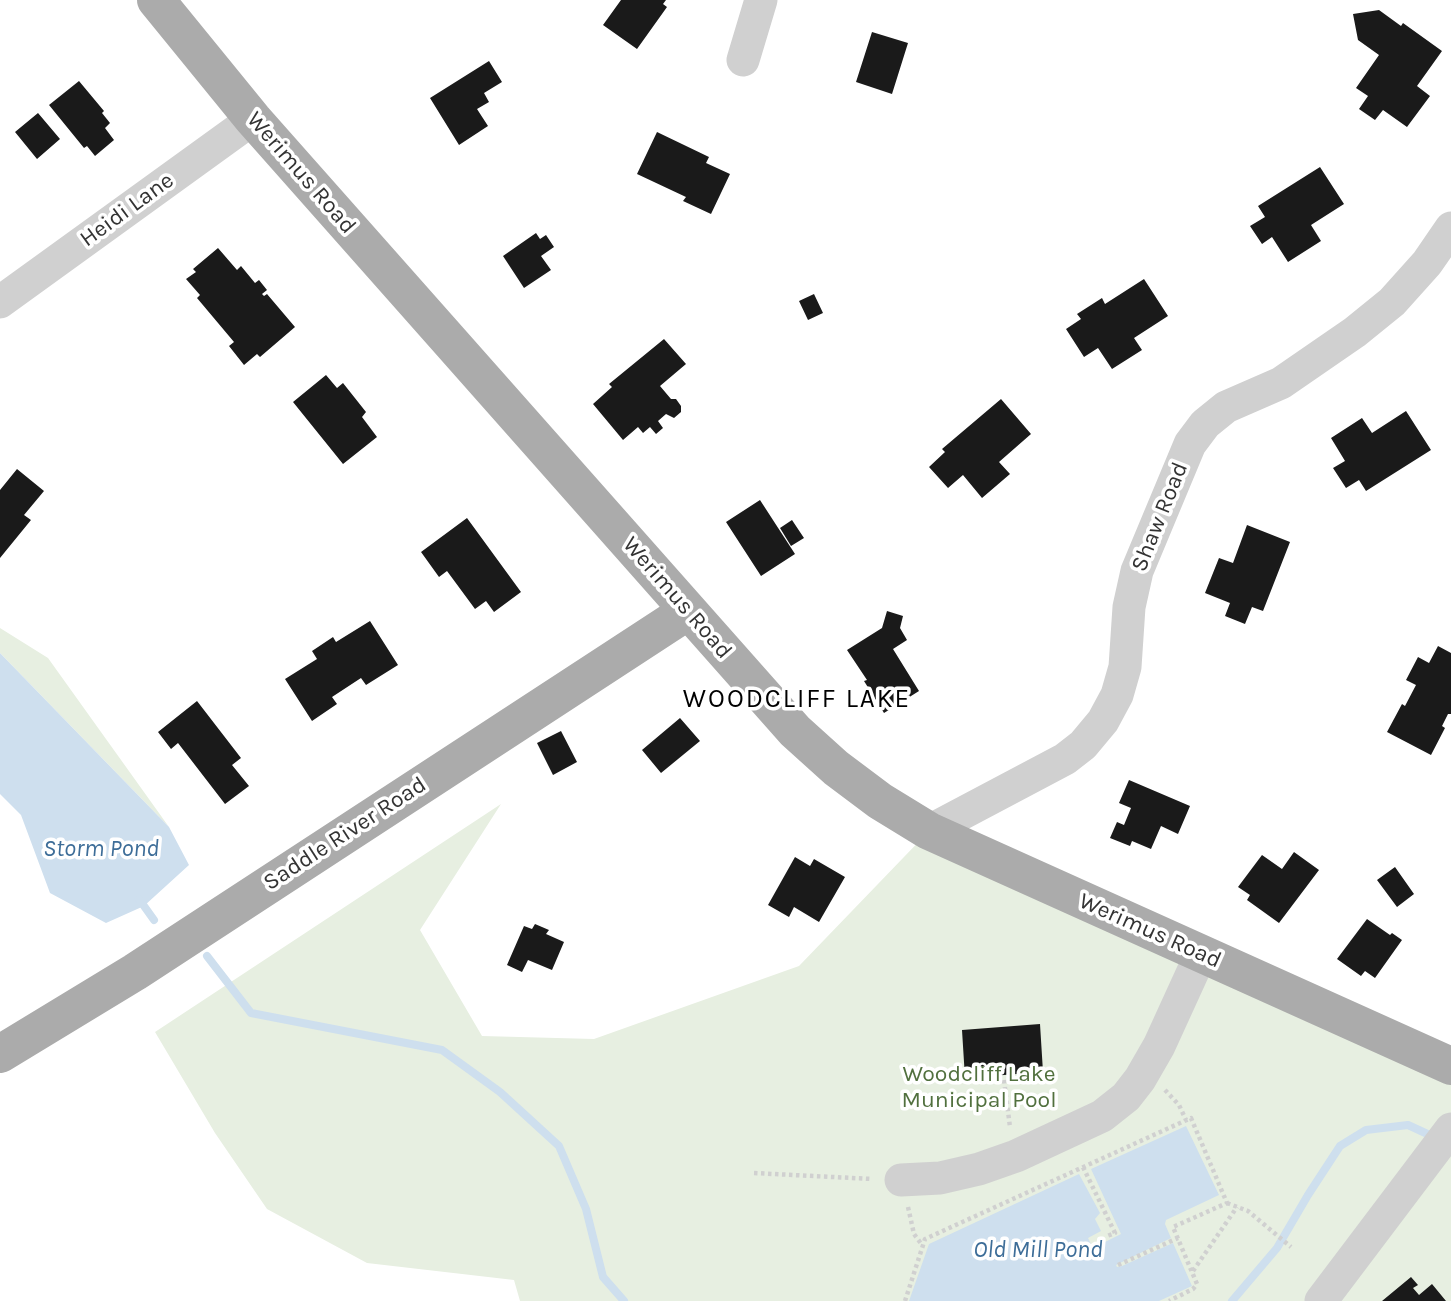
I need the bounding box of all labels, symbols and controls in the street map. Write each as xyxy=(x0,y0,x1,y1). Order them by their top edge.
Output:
street label: Werimus Road xyxy=(240,106,362,240)
street label: Heidi Lane xyxy=(75,167,179,253)
street label: Shaw Road xyxy=(1126,458,1194,576)
street label: Werimus Road xyxy=(616,531,738,665)
district label: WOODCLIFF LAKE xyxy=(685,684,909,716)
street label: Saddle River Road xyxy=(258,771,432,897)
water label: Storm Pond xyxy=(43,835,159,863)
street label: Werimus Road xyxy=(1075,887,1225,975)
park label: Woodcliff Lake Municipal Pool xyxy=(901,1060,1057,1114)
water label: Old Mill Pond xyxy=(973,1236,1103,1264)

